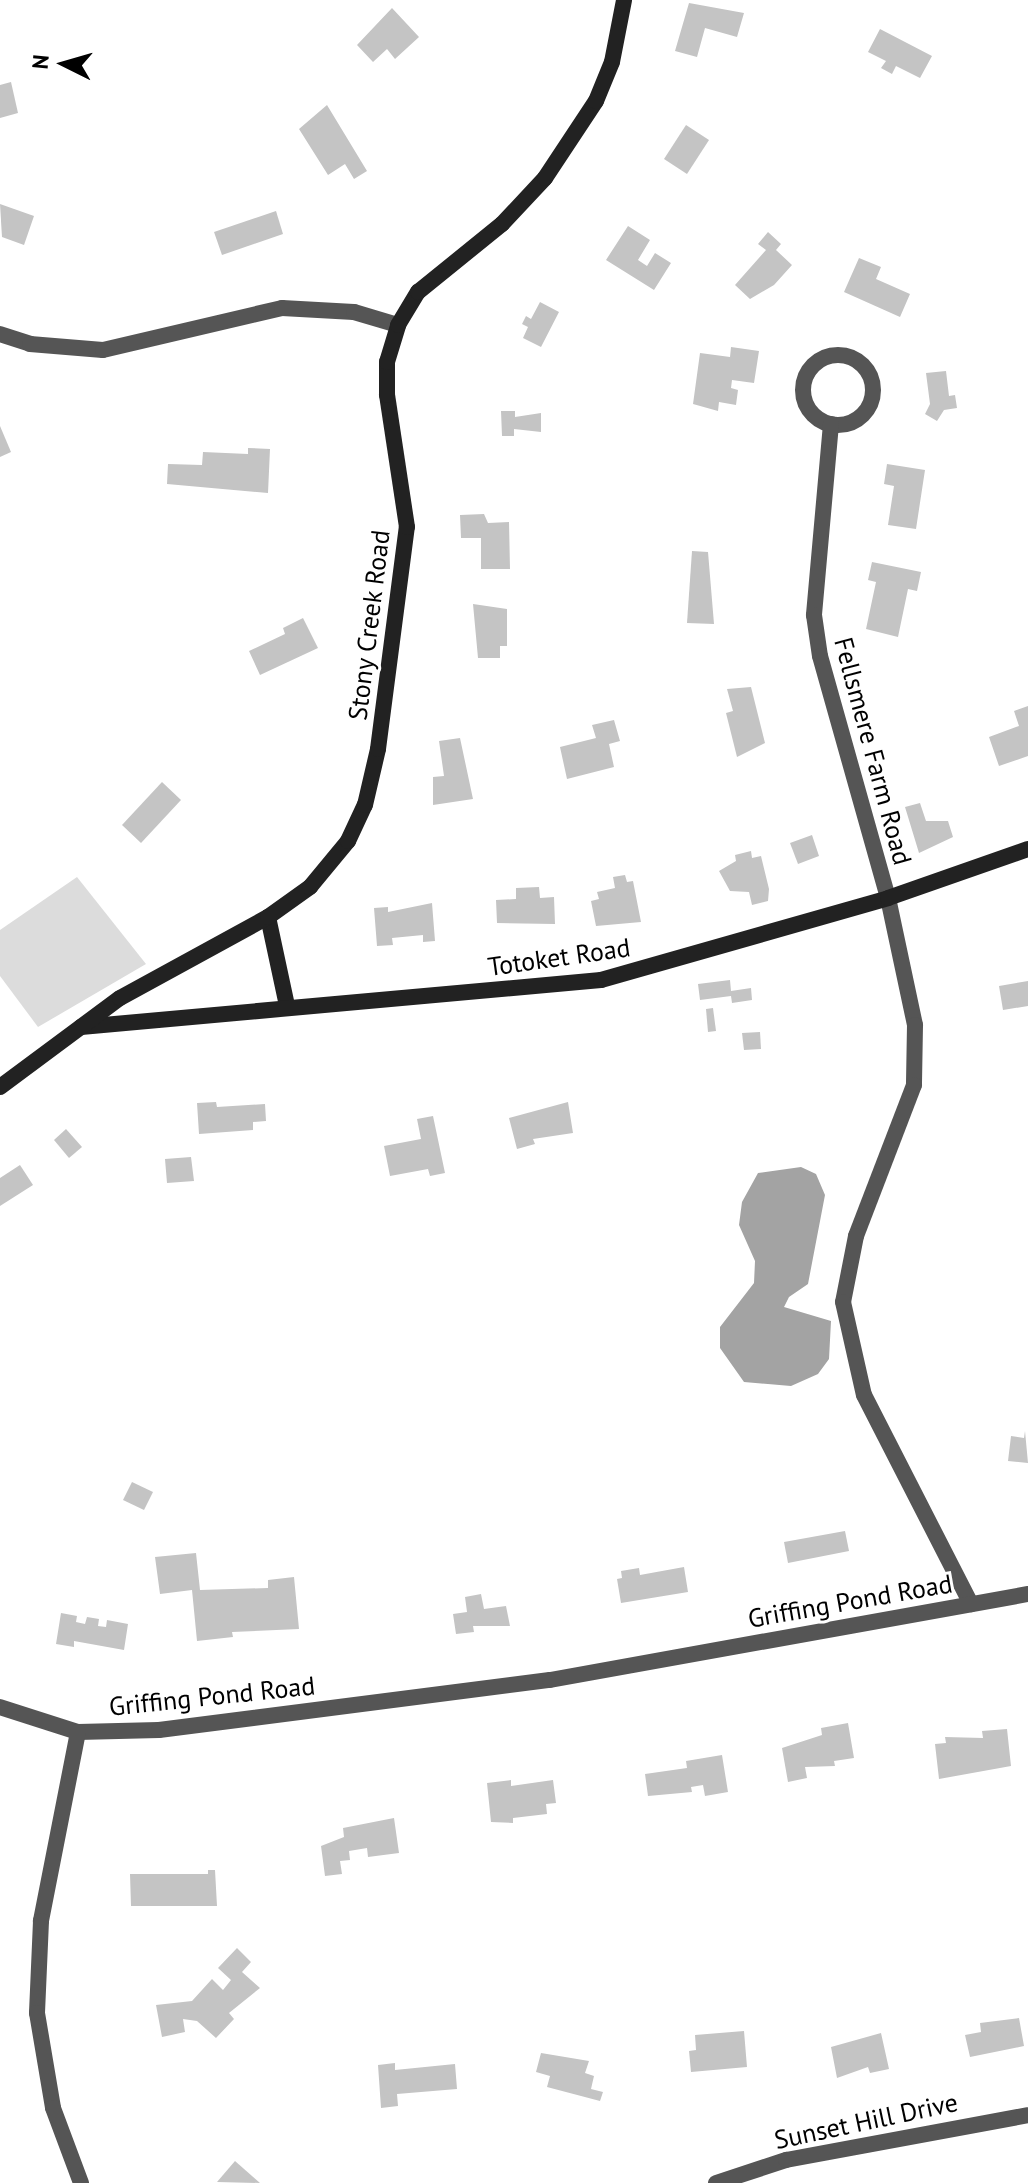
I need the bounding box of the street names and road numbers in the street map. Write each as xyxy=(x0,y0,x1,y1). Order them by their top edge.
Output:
street label: Stony Creek Road xyxy=(342,527,396,723)
street label: Fellsmere Farm Road xyxy=(828,634,918,868)
street label: Totoket Road xyxy=(486,932,632,982)
street label: Griffing Pond Road xyxy=(745,1568,955,1634)
street label: Griffing Pond Road xyxy=(107,1670,317,1722)
street label: Sunset Hill Drive xyxy=(771,2086,961,2156)

